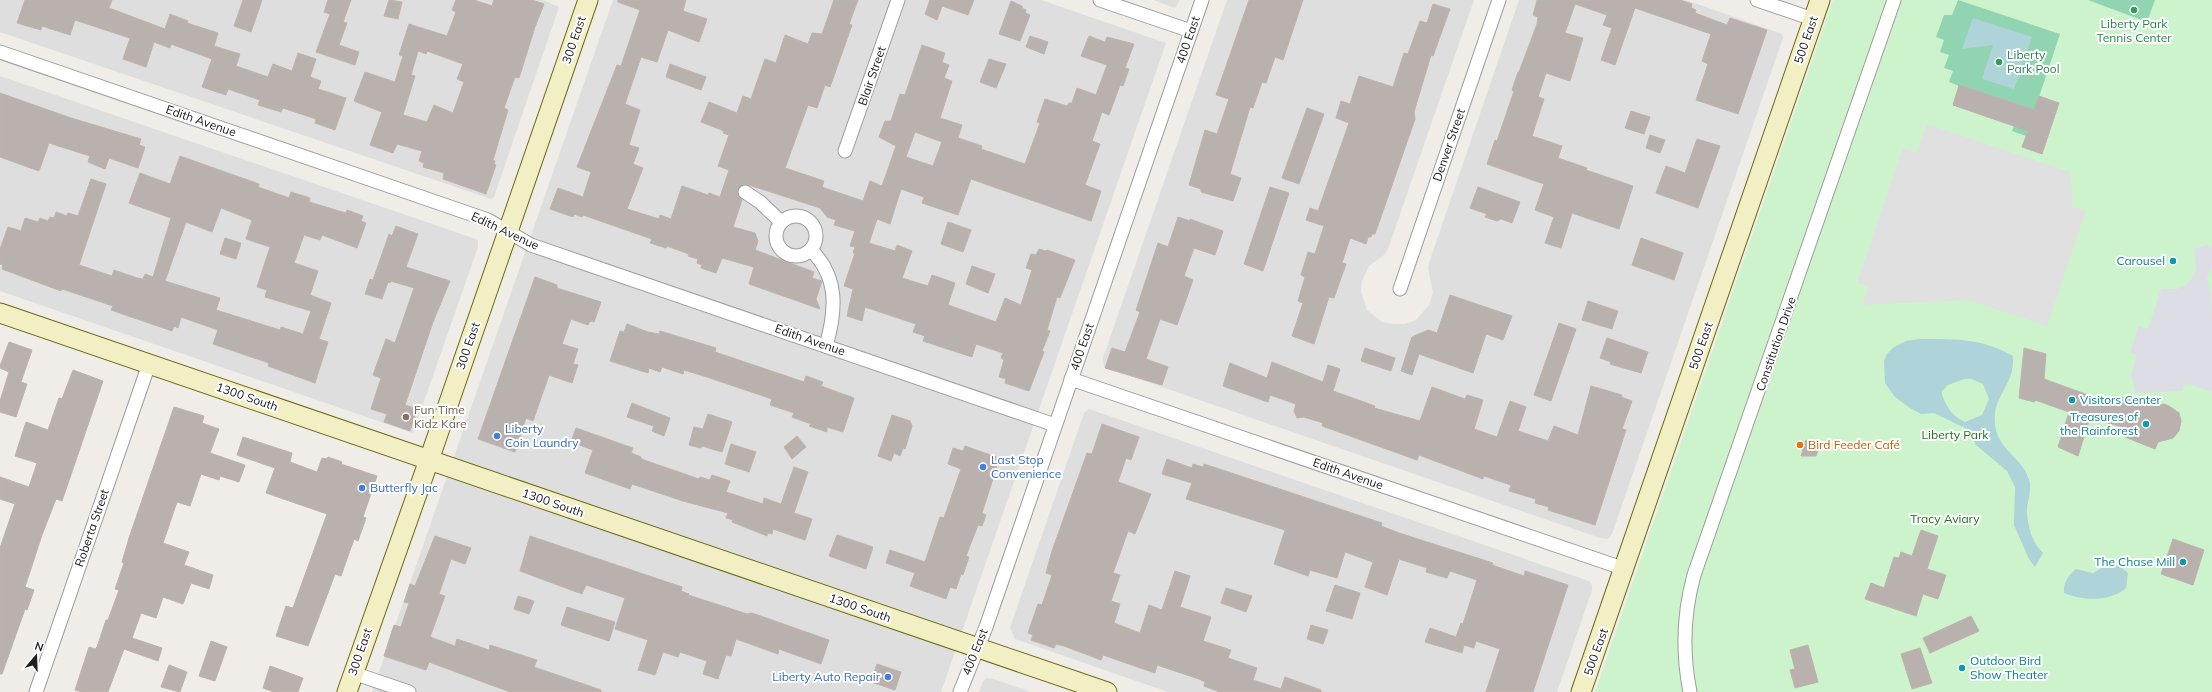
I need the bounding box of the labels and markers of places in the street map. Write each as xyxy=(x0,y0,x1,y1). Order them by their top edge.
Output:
marker: Liberty Park Tennis Center xyxy=(2129,5,2139,15)
place label: Liberty Park Tennis Center xyxy=(2096,16,2172,45)
place label: Liberty Park Pool xyxy=(2007,47,2060,76)
marker: Liberty Park Pool xyxy=(1994,57,2004,67)
place label: Carousel xyxy=(2116,253,2165,268)
marker: Carousel xyxy=(2168,256,2178,266)
place label: Visitors Center xyxy=(2080,392,2161,407)
marker: Visitors Center xyxy=(2067,395,2077,405)
place label: Fun Time Kidz Kare xyxy=(414,402,467,431)
place label: Treasures of the Rainforest xyxy=(2060,409,2139,438)
marker: Fun Time Kidz Kare xyxy=(401,412,411,422)
marker: Treasures of the Rainforest xyxy=(2141,419,2151,429)
place label: Liberty Coin Laundry xyxy=(505,421,579,450)
marker: Liberty Coin Laundry xyxy=(492,431,502,441)
place label: Bird Feeder Café xyxy=(1808,437,1900,452)
marker: Bird Feeder Café xyxy=(1795,440,1805,450)
place label: Last Stop Convenience xyxy=(991,452,1061,481)
marker: Last Stop Convenience xyxy=(978,462,988,472)
place label: Butterfly Jac xyxy=(370,480,438,495)
marker: Butterfly Jac xyxy=(357,483,367,493)
place label: The Chase Mill xyxy=(2094,554,2175,569)
marker: The Chase Mill xyxy=(2178,557,2188,567)
place label: Outdoor Bird Show Theater xyxy=(1970,653,2049,682)
marker: Outdoor Bird Show Theater xyxy=(1957,663,1967,673)
place label: Liberty Auto Repair xyxy=(772,669,881,684)
marker: Liberty Auto Repair xyxy=(883,672,893,682)

